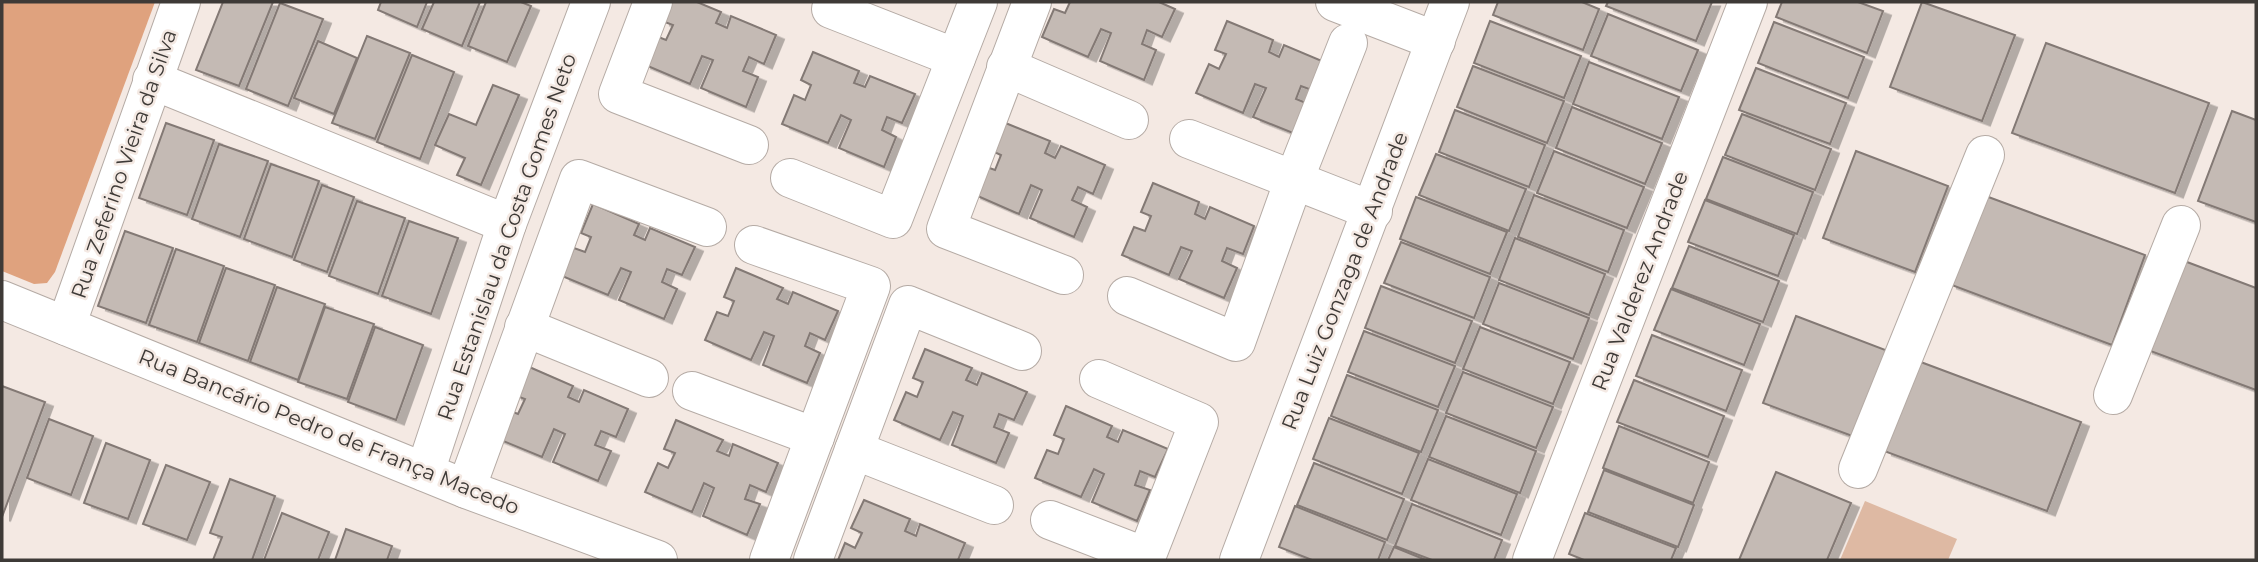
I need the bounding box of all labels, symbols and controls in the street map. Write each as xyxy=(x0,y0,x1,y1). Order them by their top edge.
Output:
street label: Rua Zeferino Vieira da Silva xyxy=(66,26,181,302)
street label: Rua Estanislau da Costa Gomes Neto xyxy=(432,50,581,424)
street label: Rua Luiz Gonzaga de Andrade xyxy=(1276,128,1413,433)
street label: Rua Valderez Andrade xyxy=(1586,168,1693,394)
street label: Rua Bancário Pedro de França Macedo xyxy=(135,343,523,520)

